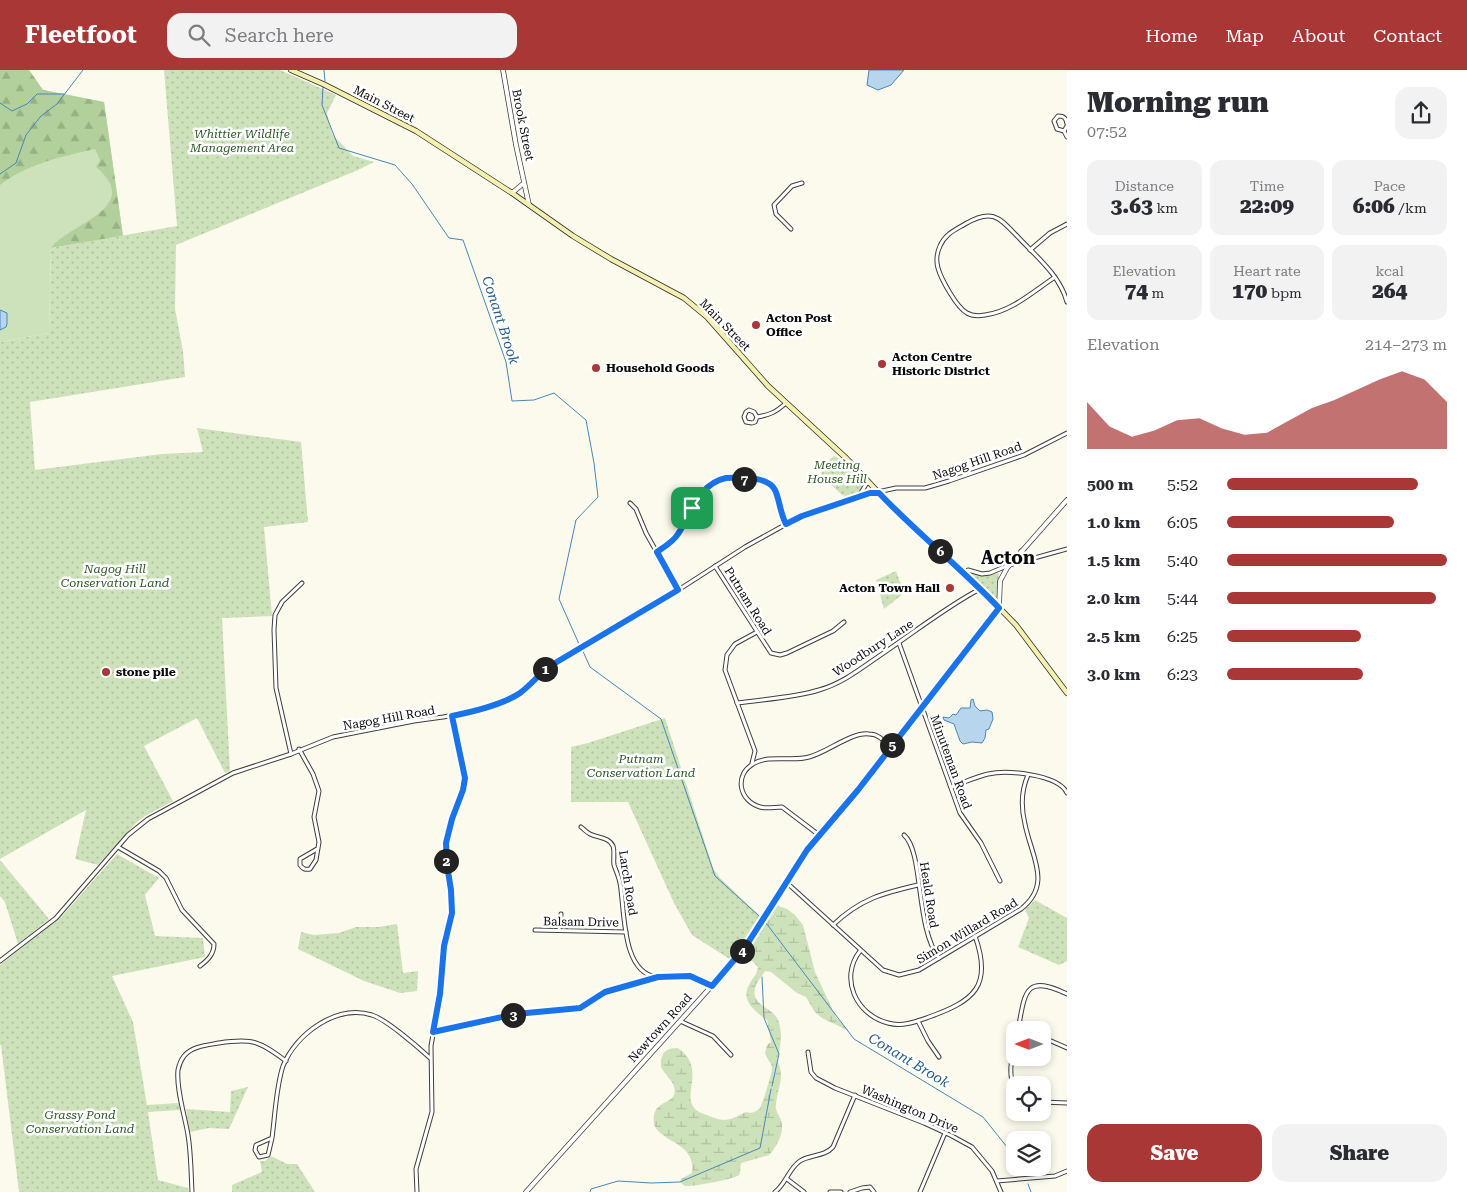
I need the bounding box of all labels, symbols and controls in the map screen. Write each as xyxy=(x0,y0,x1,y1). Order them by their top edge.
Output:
search box xyxy=(167,13,517,58)
text: Fleetfoot xyxy=(25,21,137,49)
icon: search xyxy=(185,21,213,49)
text: Search here xyxy=(225,24,334,47)
text: Home xyxy=(1145,25,1197,46)
text: Map xyxy=(1225,25,1264,46)
text: About xyxy=(1292,25,1345,46)
text: Contact xyxy=(1373,25,1442,46)
street label: Main Street xyxy=(351,83,417,126)
text: Morning run xyxy=(1087,86,1269,119)
button: share xyxy=(1395,87,1447,139)
street label: Brook Street xyxy=(509,88,537,162)
text: 07:52 xyxy=(1087,122,1127,141)
park label: Whittier Wildlife Management Area xyxy=(189,127,294,155)
text: Distance xyxy=(1115,178,1174,194)
text: Time xyxy=(1250,178,1284,194)
text: Pace xyxy=(1374,178,1405,194)
text: 3.63 xyxy=(1111,194,1153,218)
text: 22:09 xyxy=(1240,194,1294,218)
text: 6:06 xyxy=(1353,194,1395,218)
text: km xyxy=(1153,200,1178,216)
text: /km xyxy=(1395,200,1427,216)
text: Elevation xyxy=(1113,263,1176,279)
text: Heart rate xyxy=(1233,263,1301,279)
text: kcal xyxy=(1376,263,1404,279)
water label: Conant Brook xyxy=(479,274,523,366)
text: 74 xyxy=(1124,279,1148,303)
text: 170 xyxy=(1232,279,1267,303)
text: 264 xyxy=(1372,279,1407,303)
text: m xyxy=(1148,285,1164,301)
text: bpm xyxy=(1267,285,1302,301)
street label: Main Street xyxy=(697,296,754,354)
place label: Acton Post Office xyxy=(766,311,832,339)
marker: Acton Post Office xyxy=(750,319,762,331)
text: Elevation xyxy=(1087,335,1160,354)
text: 214–273 m xyxy=(1365,335,1447,354)
place label: Acton Centre Historic District xyxy=(892,350,990,378)
marker: Acton Centre Historic District xyxy=(876,358,888,370)
place label: Household Goods xyxy=(606,361,715,375)
marker: Household Goods xyxy=(590,362,602,374)
street label: Nagog Hill Road xyxy=(931,439,1024,483)
park label: Meeting House Hill xyxy=(806,458,867,486)
pin: 7 xyxy=(732,466,756,492)
text: 7 xyxy=(741,471,748,487)
text: 500 m xyxy=(1087,475,1133,494)
text: 5:52 xyxy=(1167,475,1198,494)
pin xyxy=(671,487,713,529)
icon: arrive xyxy=(678,494,706,522)
text: 1.0 km xyxy=(1087,513,1140,532)
text: 6:05 xyxy=(1167,513,1198,532)
pin: 6 xyxy=(928,538,952,564)
text: 6 xyxy=(937,543,944,559)
district label: Acton xyxy=(981,547,1035,568)
text: 1.5 km xyxy=(1087,551,1140,570)
text: 5:40 xyxy=(1167,551,1198,570)
park label: Nagog Hill Conservation Land xyxy=(61,562,170,590)
street label: Putnam Road xyxy=(722,564,775,638)
place label: Acton Town Hall xyxy=(839,581,940,595)
marker: Acton Town Hall xyxy=(944,582,956,594)
text: 2.0 km xyxy=(1087,589,1140,608)
text: 5:44 xyxy=(1167,589,1198,608)
street label: Woodbury Lane xyxy=(830,617,916,679)
text: 2.5 km xyxy=(1087,627,1140,646)
text: 6:25 xyxy=(1167,627,1198,646)
pin: 1 xyxy=(532,656,558,682)
text: 1 xyxy=(542,661,549,677)
place label: stone pile xyxy=(116,665,176,679)
text: 3.0 km xyxy=(1087,665,1140,684)
text: 6:23 xyxy=(1167,665,1198,684)
marker: stone pile xyxy=(100,666,112,678)
street label: Nagog Hill Road xyxy=(342,703,436,733)
street label: Minuteman Road xyxy=(927,713,975,811)
pin: 5 xyxy=(880,732,904,758)
text: 5 xyxy=(889,737,896,753)
park label: Putnam Conservation Land xyxy=(587,752,696,780)
pin: 2 xyxy=(434,848,458,874)
street label: Larch Road xyxy=(616,849,640,917)
text: 2 xyxy=(443,853,450,869)
street label: Heald Road xyxy=(917,861,941,929)
street label: Simon Willard Road xyxy=(914,895,1020,967)
street label: Balsam Drive xyxy=(543,914,619,930)
pin: 4 xyxy=(730,938,754,964)
text: 4 xyxy=(739,943,746,959)
street label: Newtown Road xyxy=(625,990,695,1065)
pin: 3 xyxy=(500,1002,526,1028)
text: 3 xyxy=(510,1007,517,1023)
north arrow xyxy=(1006,1021,1051,1066)
map controls xyxy=(1006,1021,1051,1176)
water label: Conant Brook xyxy=(866,1030,953,1091)
button: locate xyxy=(1006,1076,1051,1121)
street label: Washington Drive xyxy=(859,1082,961,1136)
park label: Grassy Pond Conservation Land xyxy=(26,1108,135,1136)
button: Save xyxy=(1087,1124,1262,1182)
button: Share xyxy=(1272,1124,1447,1182)
button: layers xyxy=(1006,1131,1051,1176)

